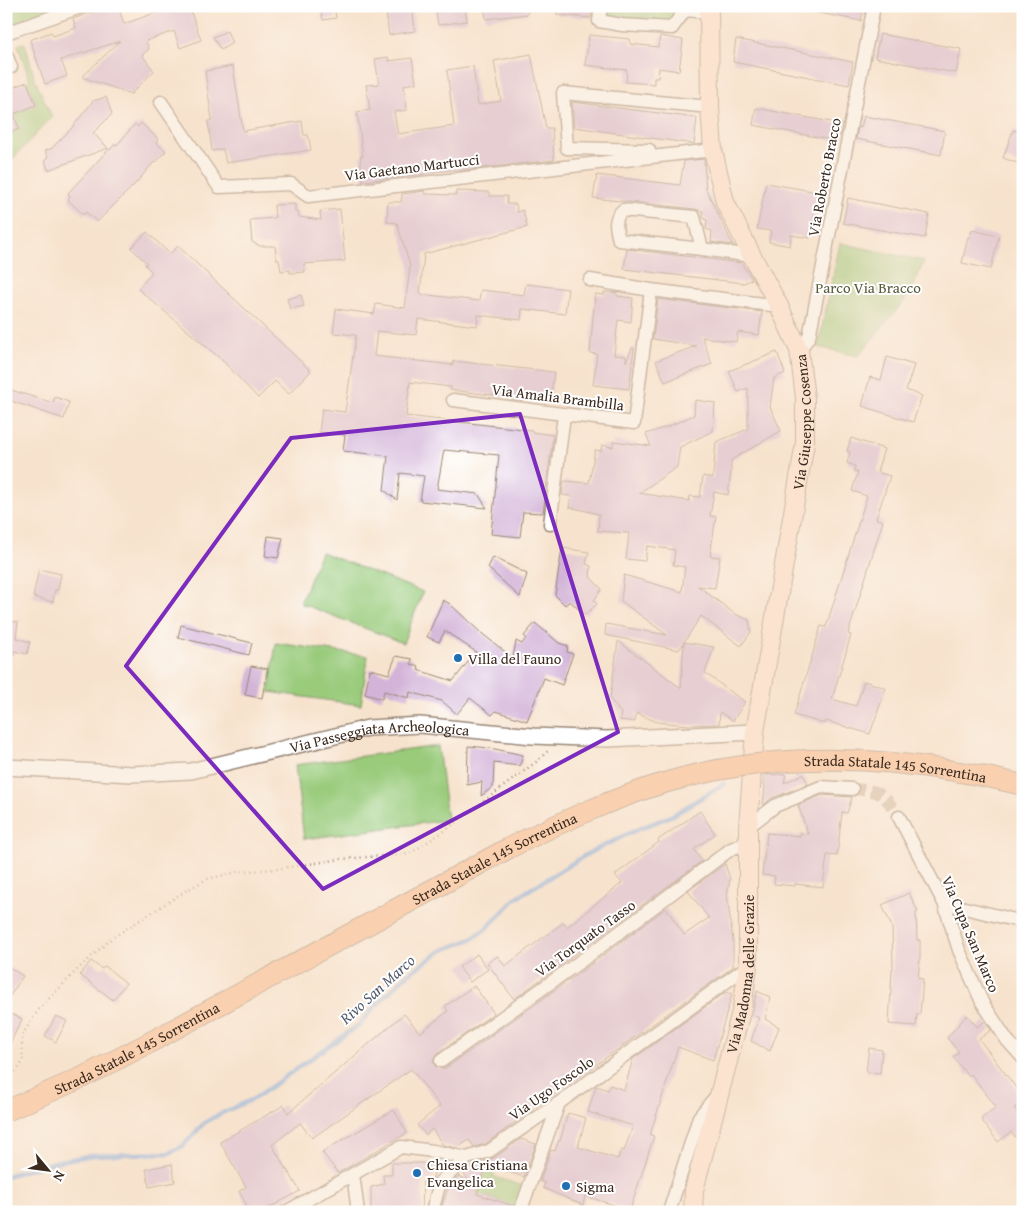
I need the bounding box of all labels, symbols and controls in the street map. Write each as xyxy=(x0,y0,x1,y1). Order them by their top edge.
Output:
street label: Via Roberto Bracco xyxy=(802,116,846,238)
street label: Via Gaetano Martucci xyxy=(343,148,481,186)
park label: Parco Via Bracco xyxy=(815,277,921,298)
street label: Via Giuseppe Cosenza xyxy=(787,353,816,491)
street label: Via Amalia Brambilla xyxy=(491,378,625,416)
place label: Villa del Fauno xyxy=(468,648,562,669)
marker: Villa del Fauno xyxy=(452,652,464,664)
street label: Via Passeggiata Archeologica xyxy=(287,714,471,757)
street label: Strada Statale 145 Sorrentina xyxy=(804,749,988,787)
street label: Strada Statale 145 Sorrentina xyxy=(408,807,580,909)
street label: Via Cupa San Marco xyxy=(937,872,1005,996)
street label: Via Torquato Tasso xyxy=(530,894,640,982)
street label: Via Madonna delle Grazie xyxy=(720,894,759,1056)
water label: Rivo San Marco xyxy=(333,949,420,1030)
street label: Strada Statale 145 Sorrentina xyxy=(50,996,223,1099)
street label: Via Ugo Foscolo xyxy=(504,1051,598,1125)
north arrow xyxy=(22,1146,72,1196)
place label: Chiesa Cristiana Evangelica xyxy=(427,1154,528,1192)
text: N xyxy=(48,1167,70,1186)
marker: Chiesa Cristiana Evangelica xyxy=(411,1167,423,1179)
place label: Sigma xyxy=(576,1176,614,1197)
marker: Sigma xyxy=(560,1180,572,1192)

